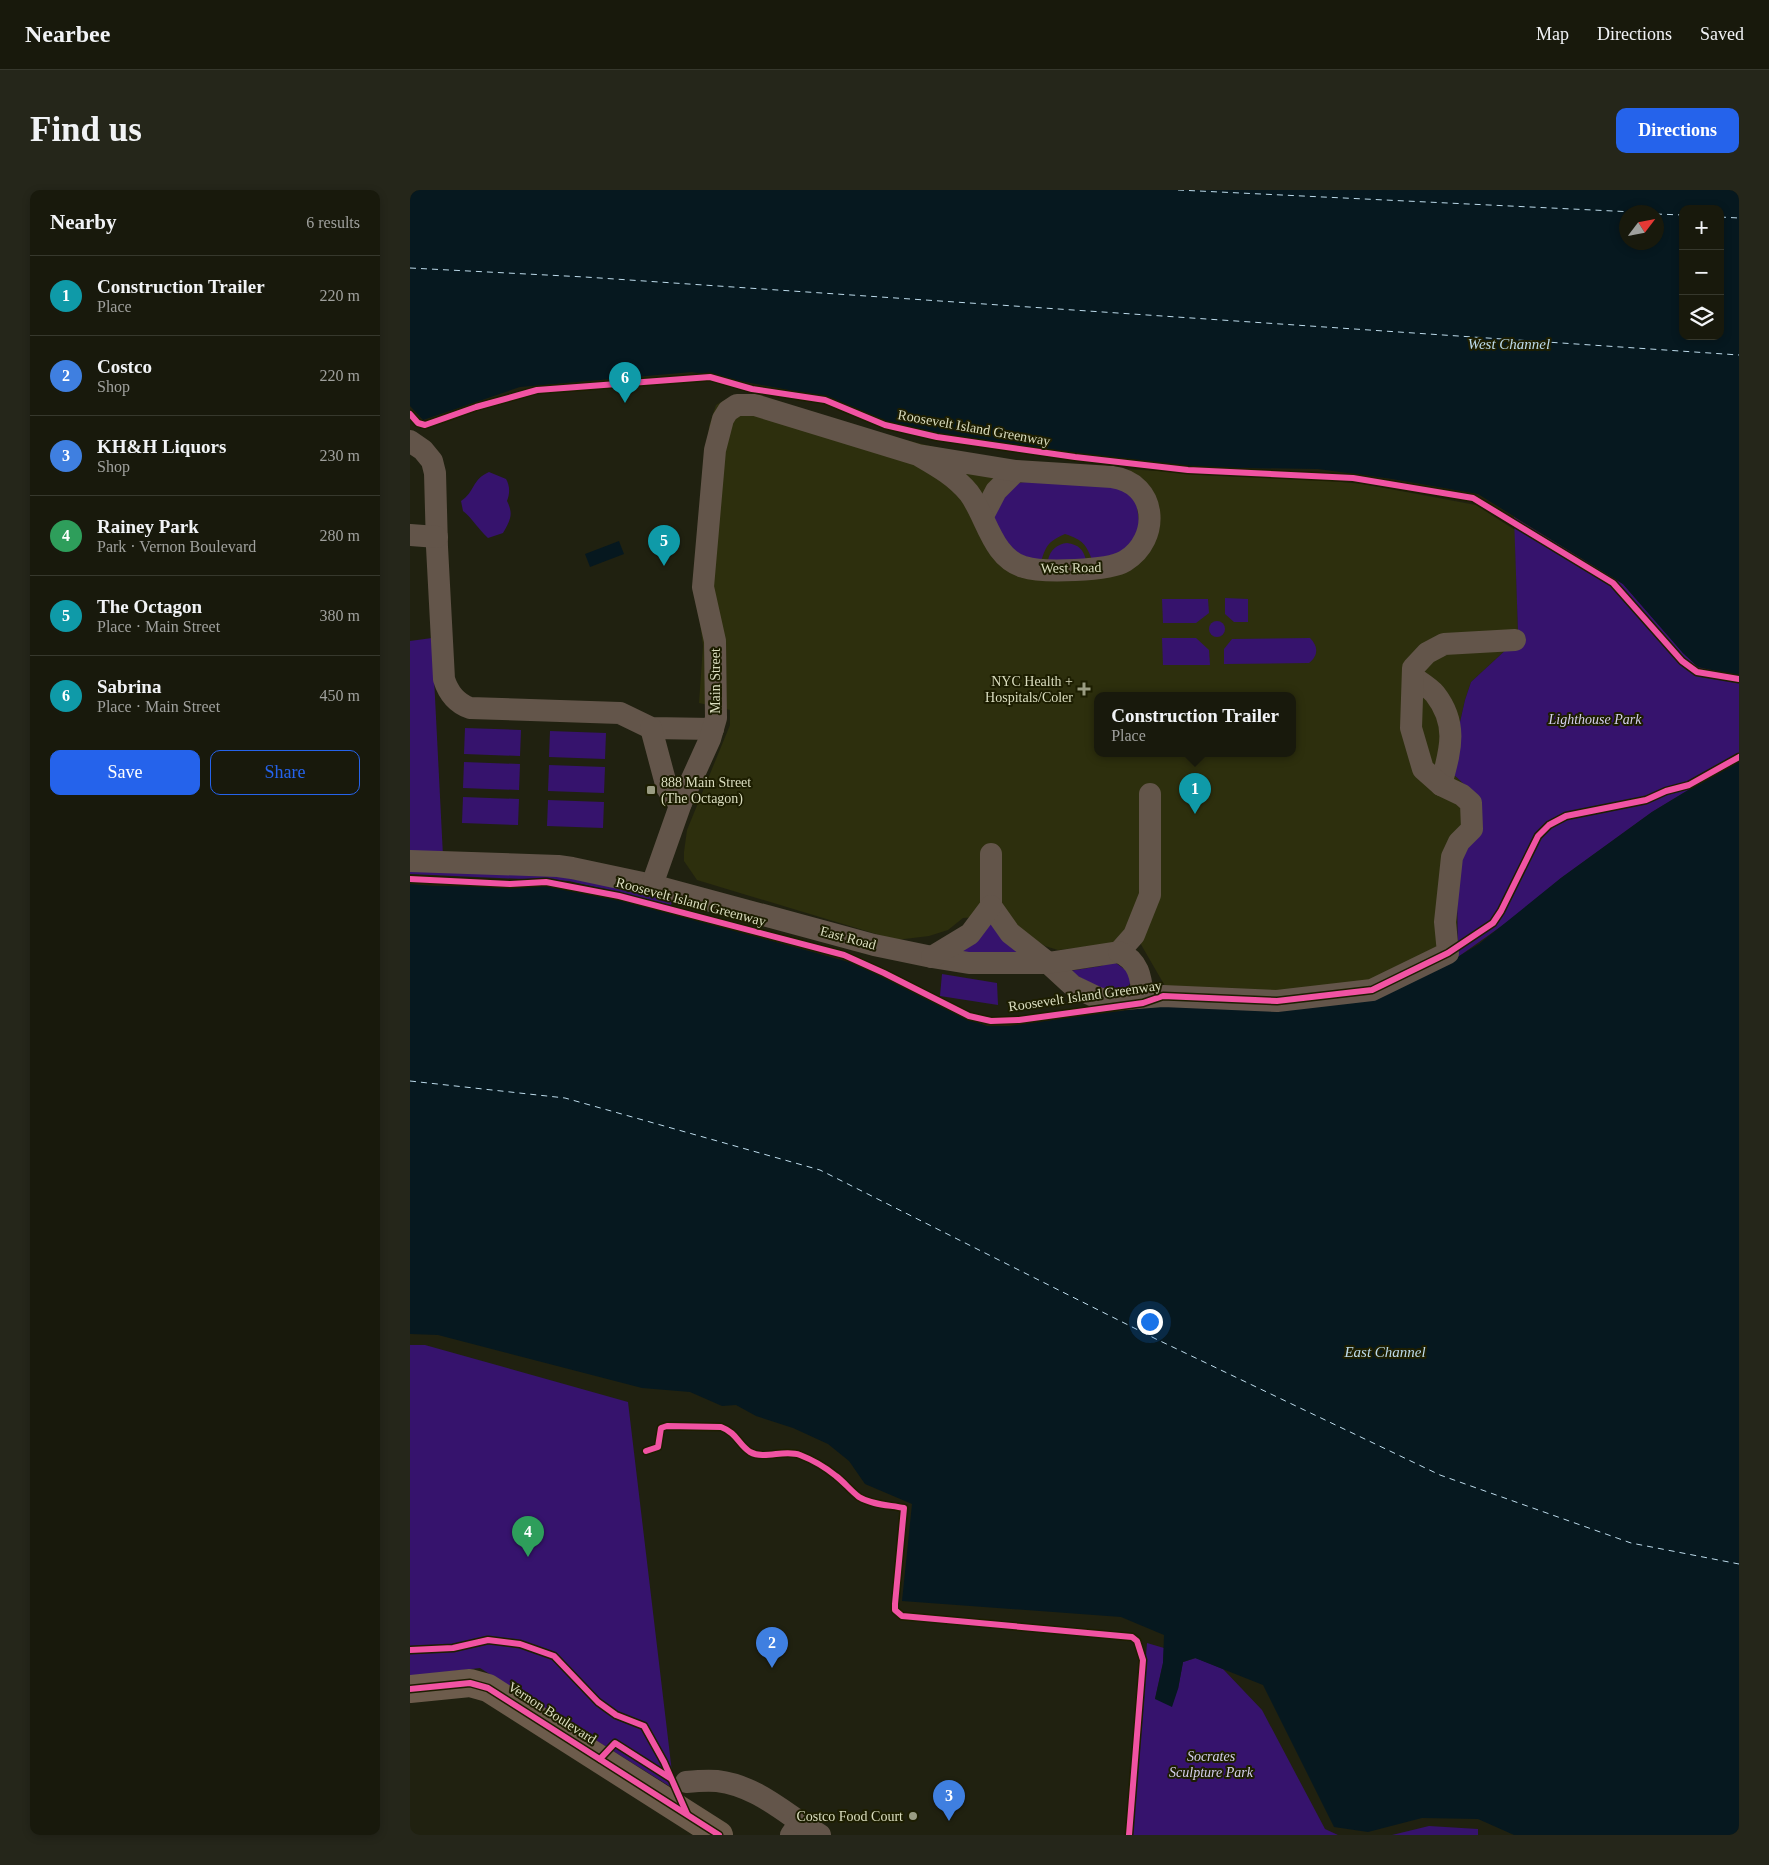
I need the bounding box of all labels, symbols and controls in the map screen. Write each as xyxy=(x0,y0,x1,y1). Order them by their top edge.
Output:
text: Nearbee xyxy=(25,21,110,47)
text: Map xyxy=(1536,24,1569,44)
text: Directions xyxy=(1597,24,1672,44)
text: Saved xyxy=(1700,24,1744,44)
button: Directions xyxy=(1616,108,1739,153)
text: Find us xyxy=(30,110,142,149)
north arrow xyxy=(1619,205,1664,250)
map controls xyxy=(1679,205,1724,340)
button: + xyxy=(1679,205,1724,250)
text: Nearby xyxy=(50,210,117,234)
text: 6 results xyxy=(306,214,360,231)
button: − xyxy=(1679,250,1724,295)
text: Construction Trailer xyxy=(97,276,265,297)
text: 1 xyxy=(62,287,70,304)
text: 220 m xyxy=(320,287,360,304)
button: layers xyxy=(1679,295,1724,340)
text: Place xyxy=(97,298,132,315)
water label: West Channel xyxy=(1468,336,1550,352)
text: Costco xyxy=(97,356,152,377)
pin: 6 xyxy=(609,362,641,403)
text: 2 xyxy=(62,367,70,384)
text: 220 m xyxy=(320,367,360,384)
text: Shop xyxy=(97,378,130,395)
street label: Roosevelt Island Greenway xyxy=(897,407,1051,449)
text: KH&H Liquors xyxy=(97,436,226,457)
text: 3 xyxy=(62,447,70,464)
text: 230 m xyxy=(320,447,360,464)
text: Shop xyxy=(97,458,130,475)
text: Rainey Park xyxy=(97,516,199,537)
pin: 5 xyxy=(648,525,680,566)
text: 4 xyxy=(62,527,70,544)
text: 280 m xyxy=(320,527,360,544)
text: Park · Vernon Boulevard xyxy=(97,538,256,555)
street label: West Road xyxy=(1041,560,1101,576)
text: The Octagon xyxy=(97,596,202,617)
text: 5 xyxy=(62,607,70,624)
text: 380 m xyxy=(320,607,360,624)
text: Place · Main Street xyxy=(97,618,220,635)
street label: Main Street xyxy=(708,648,723,714)
place label: NYC Health + Hospitals/Coler xyxy=(985,674,1073,705)
text: Sabrina xyxy=(97,676,161,697)
marker: NYC Health + Hospitals/Coler xyxy=(1077,682,1091,696)
text: 6 xyxy=(62,687,70,704)
text: 450 m xyxy=(320,687,360,704)
popup xyxy=(1094,692,1296,757)
text: Place · Main Street xyxy=(97,698,220,715)
text: Construction Trailer xyxy=(1111,705,1279,726)
park label: Lighthouse Park xyxy=(1548,712,1642,727)
text: Place xyxy=(1111,727,1146,744)
button: Save xyxy=(50,750,200,795)
button: Share xyxy=(210,750,360,795)
pin: 1 xyxy=(1179,773,1211,814)
place label: 888 Main Street (The Octagon) xyxy=(661,775,751,807)
marker: 888 Main Street (The Octagon) xyxy=(645,784,657,796)
street label: Roosevelt Island Greenway xyxy=(614,875,768,929)
street label: East Road xyxy=(818,923,878,953)
street label: Roosevelt Island Greenway xyxy=(1007,978,1163,1014)
your location xyxy=(1137,1309,1163,1335)
water label: East Channel xyxy=(1343,1344,1426,1360)
pin: 4 xyxy=(512,1516,544,1557)
pin: 2 xyxy=(756,1627,788,1668)
street label: Vernon Boulevard xyxy=(505,1679,599,1747)
park label: Socrates Sculpture Park xyxy=(1169,1749,1254,1780)
pin: 3 xyxy=(933,1780,965,1821)
place label: Costco Food Court xyxy=(796,1809,903,1824)
marker: Costco Food Court xyxy=(907,1810,919,1822)

